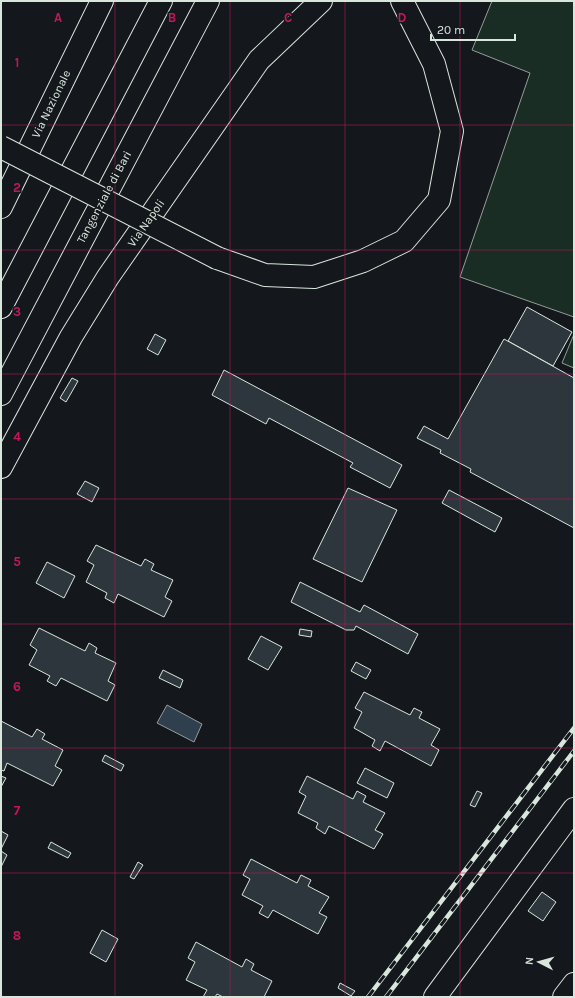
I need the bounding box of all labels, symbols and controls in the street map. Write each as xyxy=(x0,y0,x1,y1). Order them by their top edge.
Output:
text: A xyxy=(54,10,62,25)
text: B xyxy=(168,10,176,25)
text: C xyxy=(284,10,292,25)
text: D xyxy=(398,10,407,25)
scale bar xyxy=(431,16,515,42)
text: 20 m xyxy=(437,23,465,37)
text: 1 xyxy=(15,55,19,70)
street label: Via Nazionale xyxy=(29,68,73,140)
street label: Tangenziale di Bari xyxy=(74,148,134,246)
text: 2 xyxy=(13,180,21,195)
street label: Via Napoli xyxy=(124,196,168,250)
text: 3 xyxy=(13,304,21,319)
text: 4 xyxy=(13,429,21,444)
text: 5 xyxy=(13,554,21,569)
text: 6 xyxy=(13,679,21,694)
text: 7 xyxy=(14,803,21,818)
text: 8 xyxy=(13,928,21,943)
north arrow xyxy=(519,942,559,982)
text: N xyxy=(523,956,536,966)

